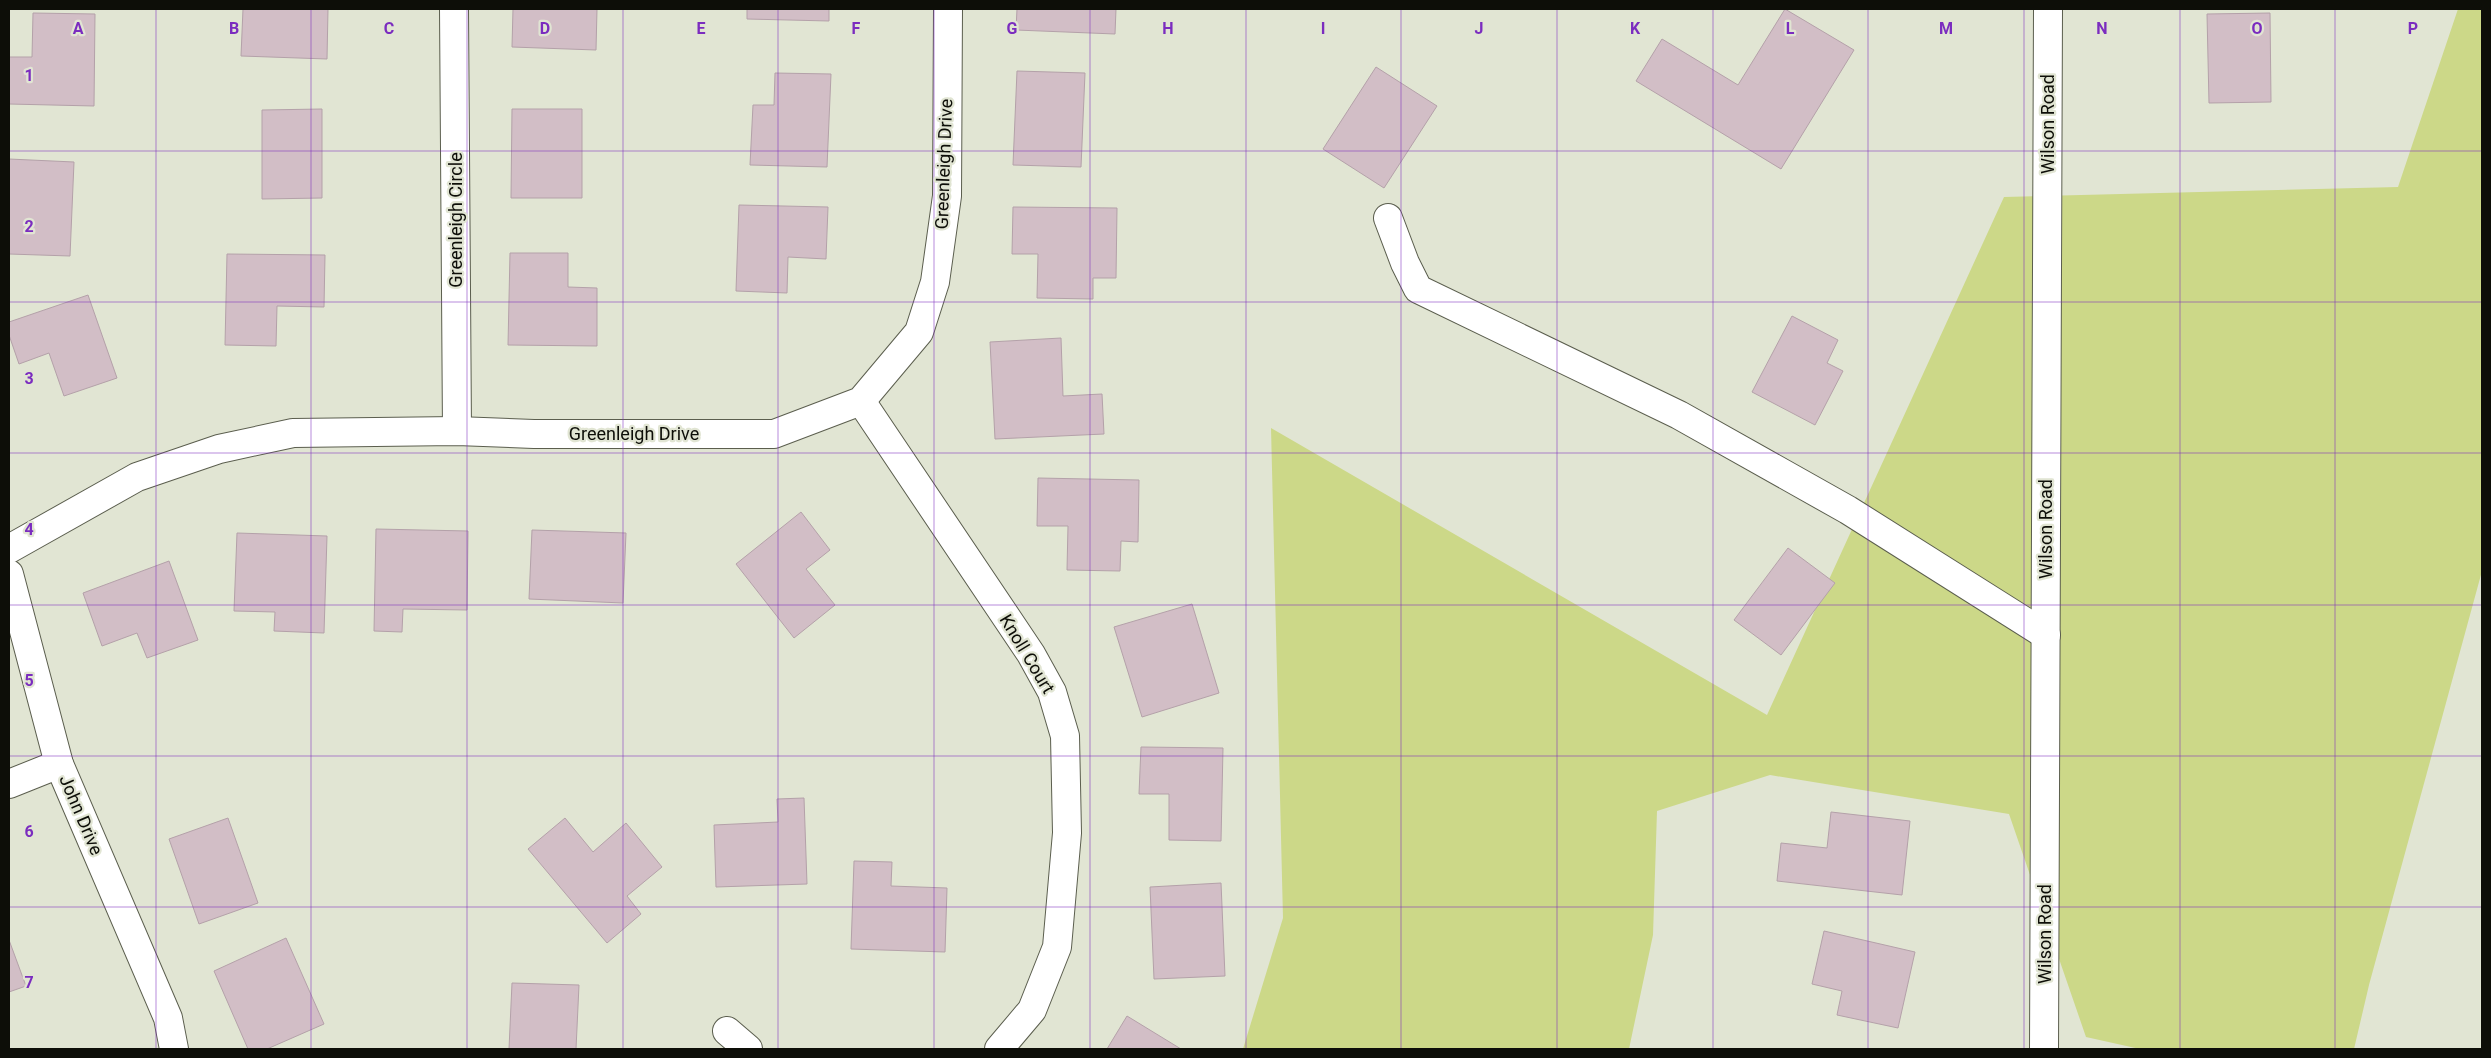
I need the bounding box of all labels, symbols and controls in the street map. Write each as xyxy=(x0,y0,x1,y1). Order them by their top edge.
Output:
text: A xyxy=(73,19,84,38)
text: B xyxy=(229,19,239,38)
text: C xyxy=(384,19,394,38)
text: D xyxy=(540,19,550,38)
text: E xyxy=(697,19,706,38)
text: F xyxy=(852,19,861,38)
text: G xyxy=(1007,19,1018,38)
text: H xyxy=(1162,19,1174,38)
text: I xyxy=(1321,19,1325,38)
text: J xyxy=(1475,19,1483,38)
text: K xyxy=(1630,19,1641,38)
text: L xyxy=(1786,19,1795,38)
text: M xyxy=(1939,19,1953,38)
text: N xyxy=(2096,19,2108,38)
text: O xyxy=(2251,19,2263,38)
text: P xyxy=(2408,19,2418,38)
text: 1 xyxy=(24,66,34,85)
street label: Wilson Road xyxy=(2037,74,2058,174)
street label: Greenleigh Drive xyxy=(931,98,956,230)
street label: Greenleigh Circle xyxy=(445,152,466,288)
text: 2 xyxy=(24,217,34,236)
text: 3 xyxy=(24,369,34,388)
street label: Greenleigh Drive xyxy=(569,423,699,444)
street label: Wilson Road xyxy=(2035,479,2056,579)
text: 4 xyxy=(24,520,34,539)
street label: Knoll Court xyxy=(996,610,1059,697)
text: 5 xyxy=(24,671,34,690)
street label: John Drive xyxy=(55,772,108,858)
text: 6 xyxy=(24,822,34,841)
street label: Wilson Road xyxy=(2034,884,2055,984)
text: 7 xyxy=(24,973,34,992)

